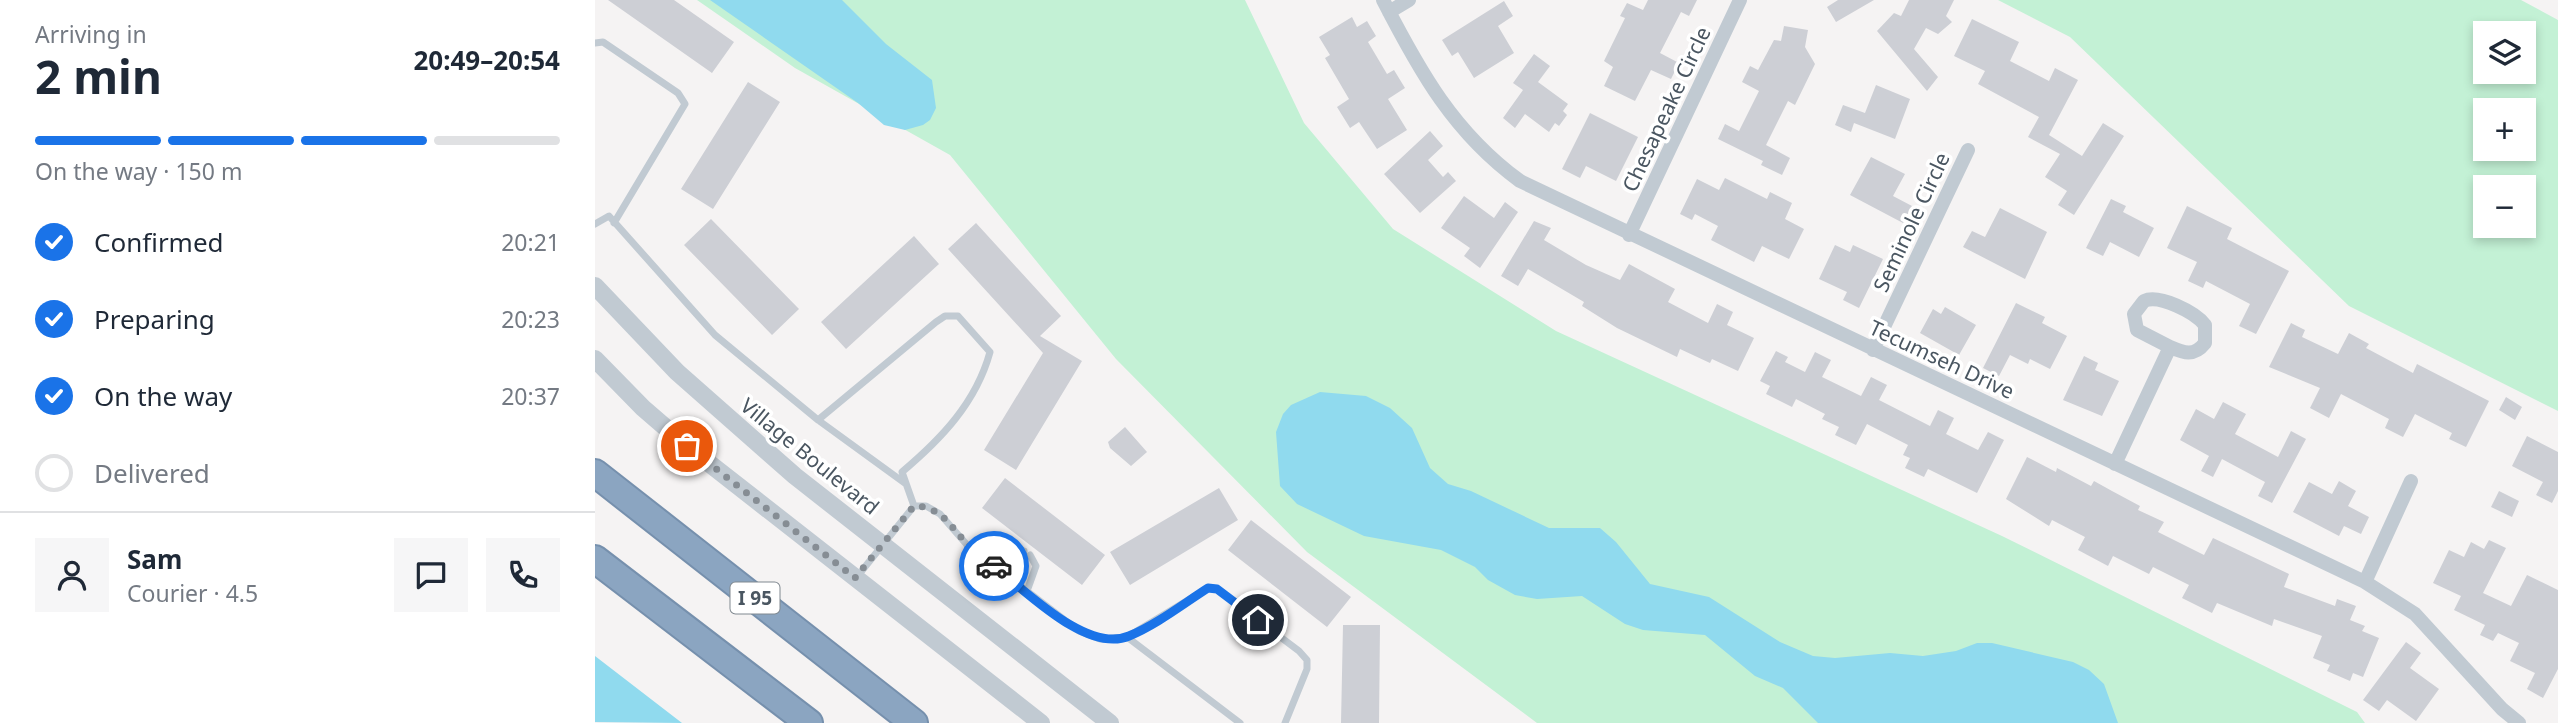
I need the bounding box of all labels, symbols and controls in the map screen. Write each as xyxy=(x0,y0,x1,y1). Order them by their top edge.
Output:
text: Arriving in xyxy=(35,18,147,50)
map controls xyxy=(2473,21,2536,238)
button: layers xyxy=(2473,21,2536,84)
street label: Chesapeake Circle xyxy=(1615,22,1717,196)
text: 20:49–20:54 xyxy=(413,42,560,78)
text: 2 min xyxy=(35,45,162,107)
button: + xyxy=(2473,98,2536,161)
street label: Seminole Circle xyxy=(1866,148,1956,296)
text: On the way · 150 m xyxy=(35,155,242,187)
button: − xyxy=(2473,175,2536,238)
icon: check xyxy=(35,223,73,261)
text: Confirmed xyxy=(94,224,224,260)
text: 20:21 xyxy=(501,226,560,258)
icon: check xyxy=(35,300,73,338)
text: Preparing xyxy=(94,301,215,337)
text: 20:23 xyxy=(501,303,560,335)
street label: Tecumseh Drive xyxy=(1865,313,2019,405)
icon: check xyxy=(35,377,73,415)
text: On the way xyxy=(94,378,232,414)
text: 20:37 xyxy=(501,380,560,412)
street label: Village Boulevard xyxy=(735,391,885,521)
pin xyxy=(657,416,717,476)
icon: bag xyxy=(668,427,706,465)
text: Delivered xyxy=(94,455,210,491)
courier xyxy=(959,531,1029,601)
button: person xyxy=(35,538,109,612)
button: chat xyxy=(394,538,468,612)
button: phone xyxy=(486,538,560,612)
text: Sam xyxy=(127,541,182,577)
icon: car xyxy=(975,547,1013,585)
text: Courier · 4.5 xyxy=(127,577,258,609)
road number: I 95 xyxy=(731,582,779,614)
pin xyxy=(1228,590,1288,650)
icon: home xyxy=(1239,601,1277,639)

